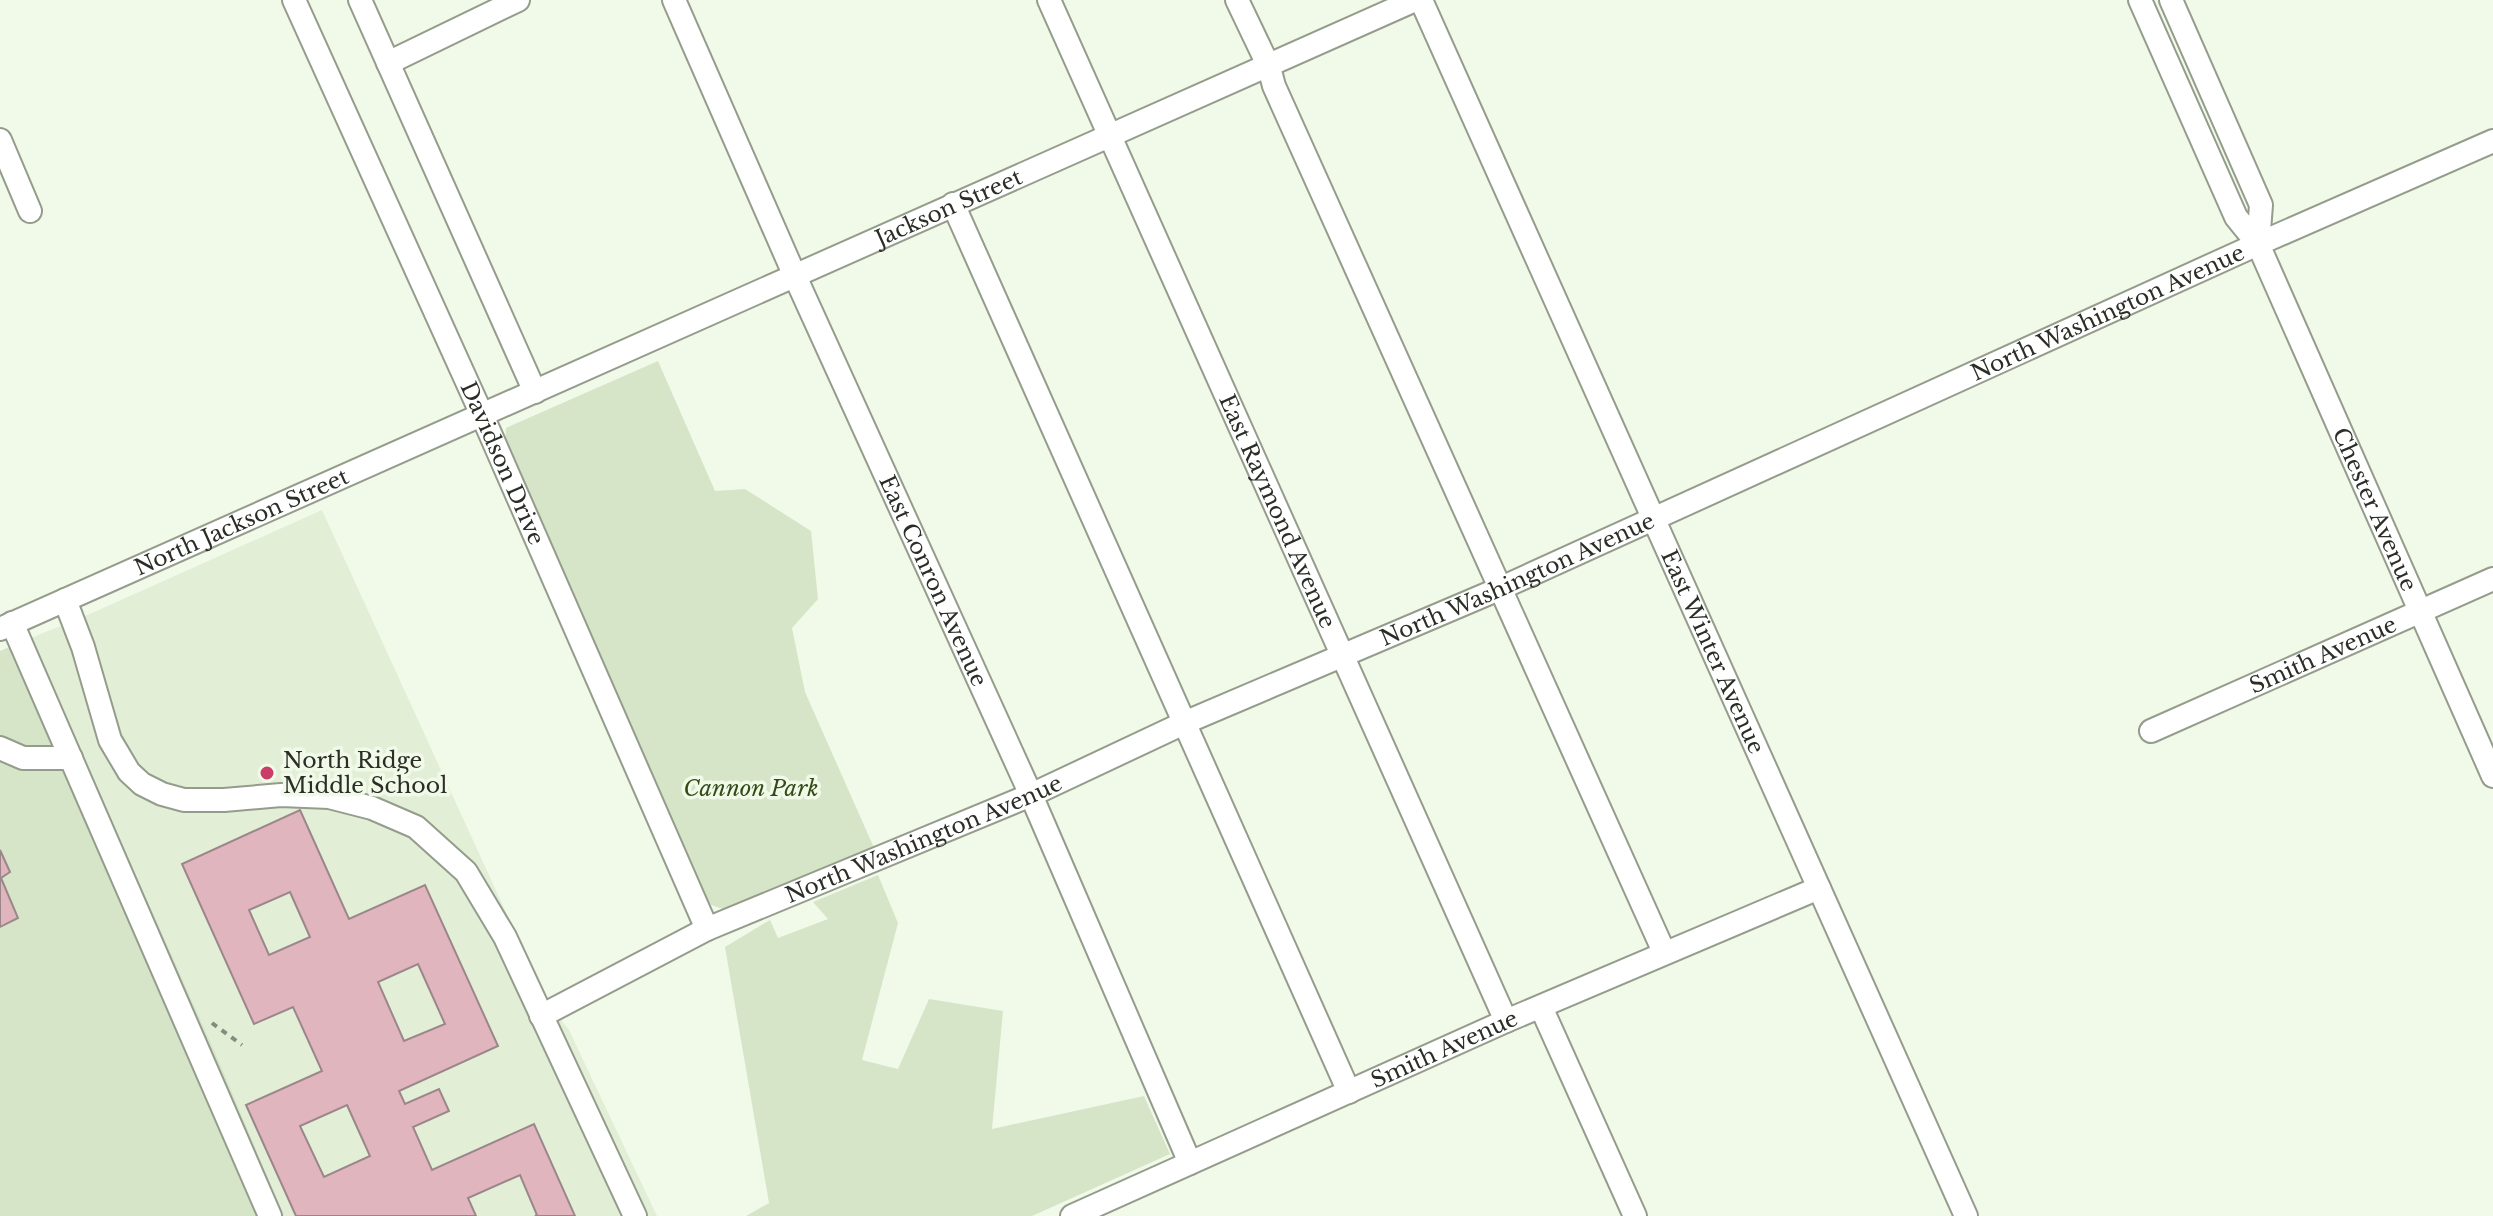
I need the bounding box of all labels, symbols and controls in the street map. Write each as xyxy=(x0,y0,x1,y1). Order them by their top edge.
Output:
street label: Jackson Street xyxy=(868,163,1027,253)
street label: North Washington Avenue xyxy=(1967,239,2249,387)
street label: Davidson Drive xyxy=(455,377,550,549)
street label: East Raymond Avenue xyxy=(1213,390,1341,632)
street label: Chester Avenue xyxy=(2327,424,2422,595)
street label: North Jackson Street xyxy=(130,463,353,582)
street label: East Conron Avenue xyxy=(873,471,993,691)
street label: North Washington Avenue xyxy=(1376,507,1659,652)
street label: East Winter Avenue xyxy=(1655,546,1770,758)
street label: Smith Avenue xyxy=(2245,611,2401,700)
place label: North Ridge Middle School xyxy=(283,747,447,799)
marker: North Ridge Middle School xyxy=(258,764,276,782)
street label: North Washington Avenue xyxy=(781,769,1066,909)
park label: Cannon Park xyxy=(684,775,818,802)
street label: Smith Avenue xyxy=(1367,1005,1522,1094)

